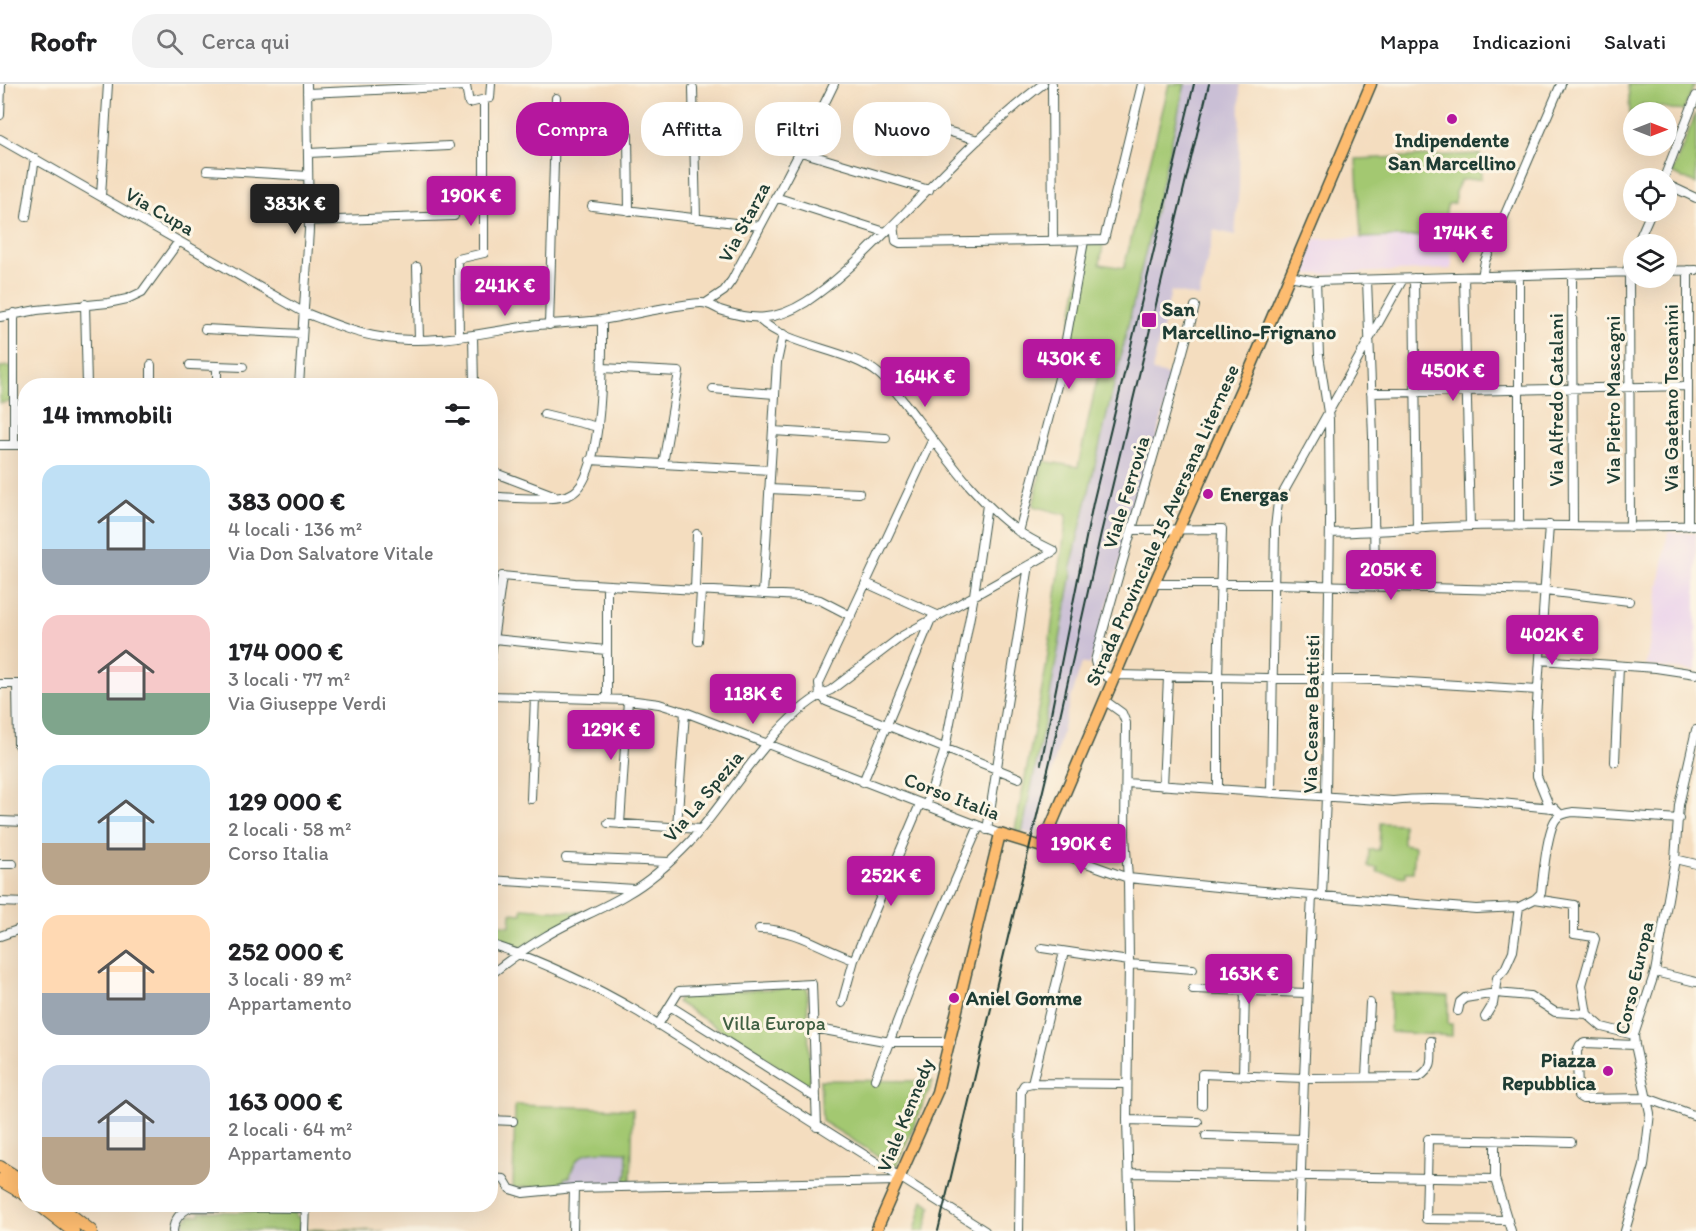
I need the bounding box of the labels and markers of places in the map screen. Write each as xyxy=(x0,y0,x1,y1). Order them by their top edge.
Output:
marker: Indipendente San Marcellino xyxy=(1445,112,1459,126)
place label: Indipendente San Marcellino xyxy=(1388,128,1516,175)
pin: 190K € xyxy=(422,176,520,227)
pin: 383K € xyxy=(246,184,344,235)
pin: 174K € xyxy=(1414,213,1512,264)
pin: 241K € xyxy=(456,266,554,317)
place label: San Marcellino-Frignano xyxy=(1162,297,1336,345)
marker: San Marcellino-Frignano xyxy=(1140,311,1158,329)
pin: 430K € xyxy=(1020,339,1118,390)
pin: 450K € xyxy=(1404,351,1502,402)
pin: 164K € xyxy=(876,357,974,408)
place label: Energas xyxy=(1220,482,1288,507)
marker: Energas xyxy=(1201,487,1215,501)
pin: 205K € xyxy=(1342,550,1440,601)
pin: 402K € xyxy=(1503,615,1601,666)
pin: 118K € xyxy=(704,674,802,725)
pin: 129K € xyxy=(562,710,660,761)
pin: 190K € xyxy=(1032,824,1130,875)
pin: 252K € xyxy=(842,856,940,907)
pin: 163K € xyxy=(1200,954,1298,1005)
place label: Aniel Gomme xyxy=(965,986,1082,1010)
marker: Aniel Gomme xyxy=(947,991,961,1005)
place label: Piazza Repubblica xyxy=(1502,1048,1597,1096)
marker: Piazza Repubblica xyxy=(1601,1064,1615,1078)

